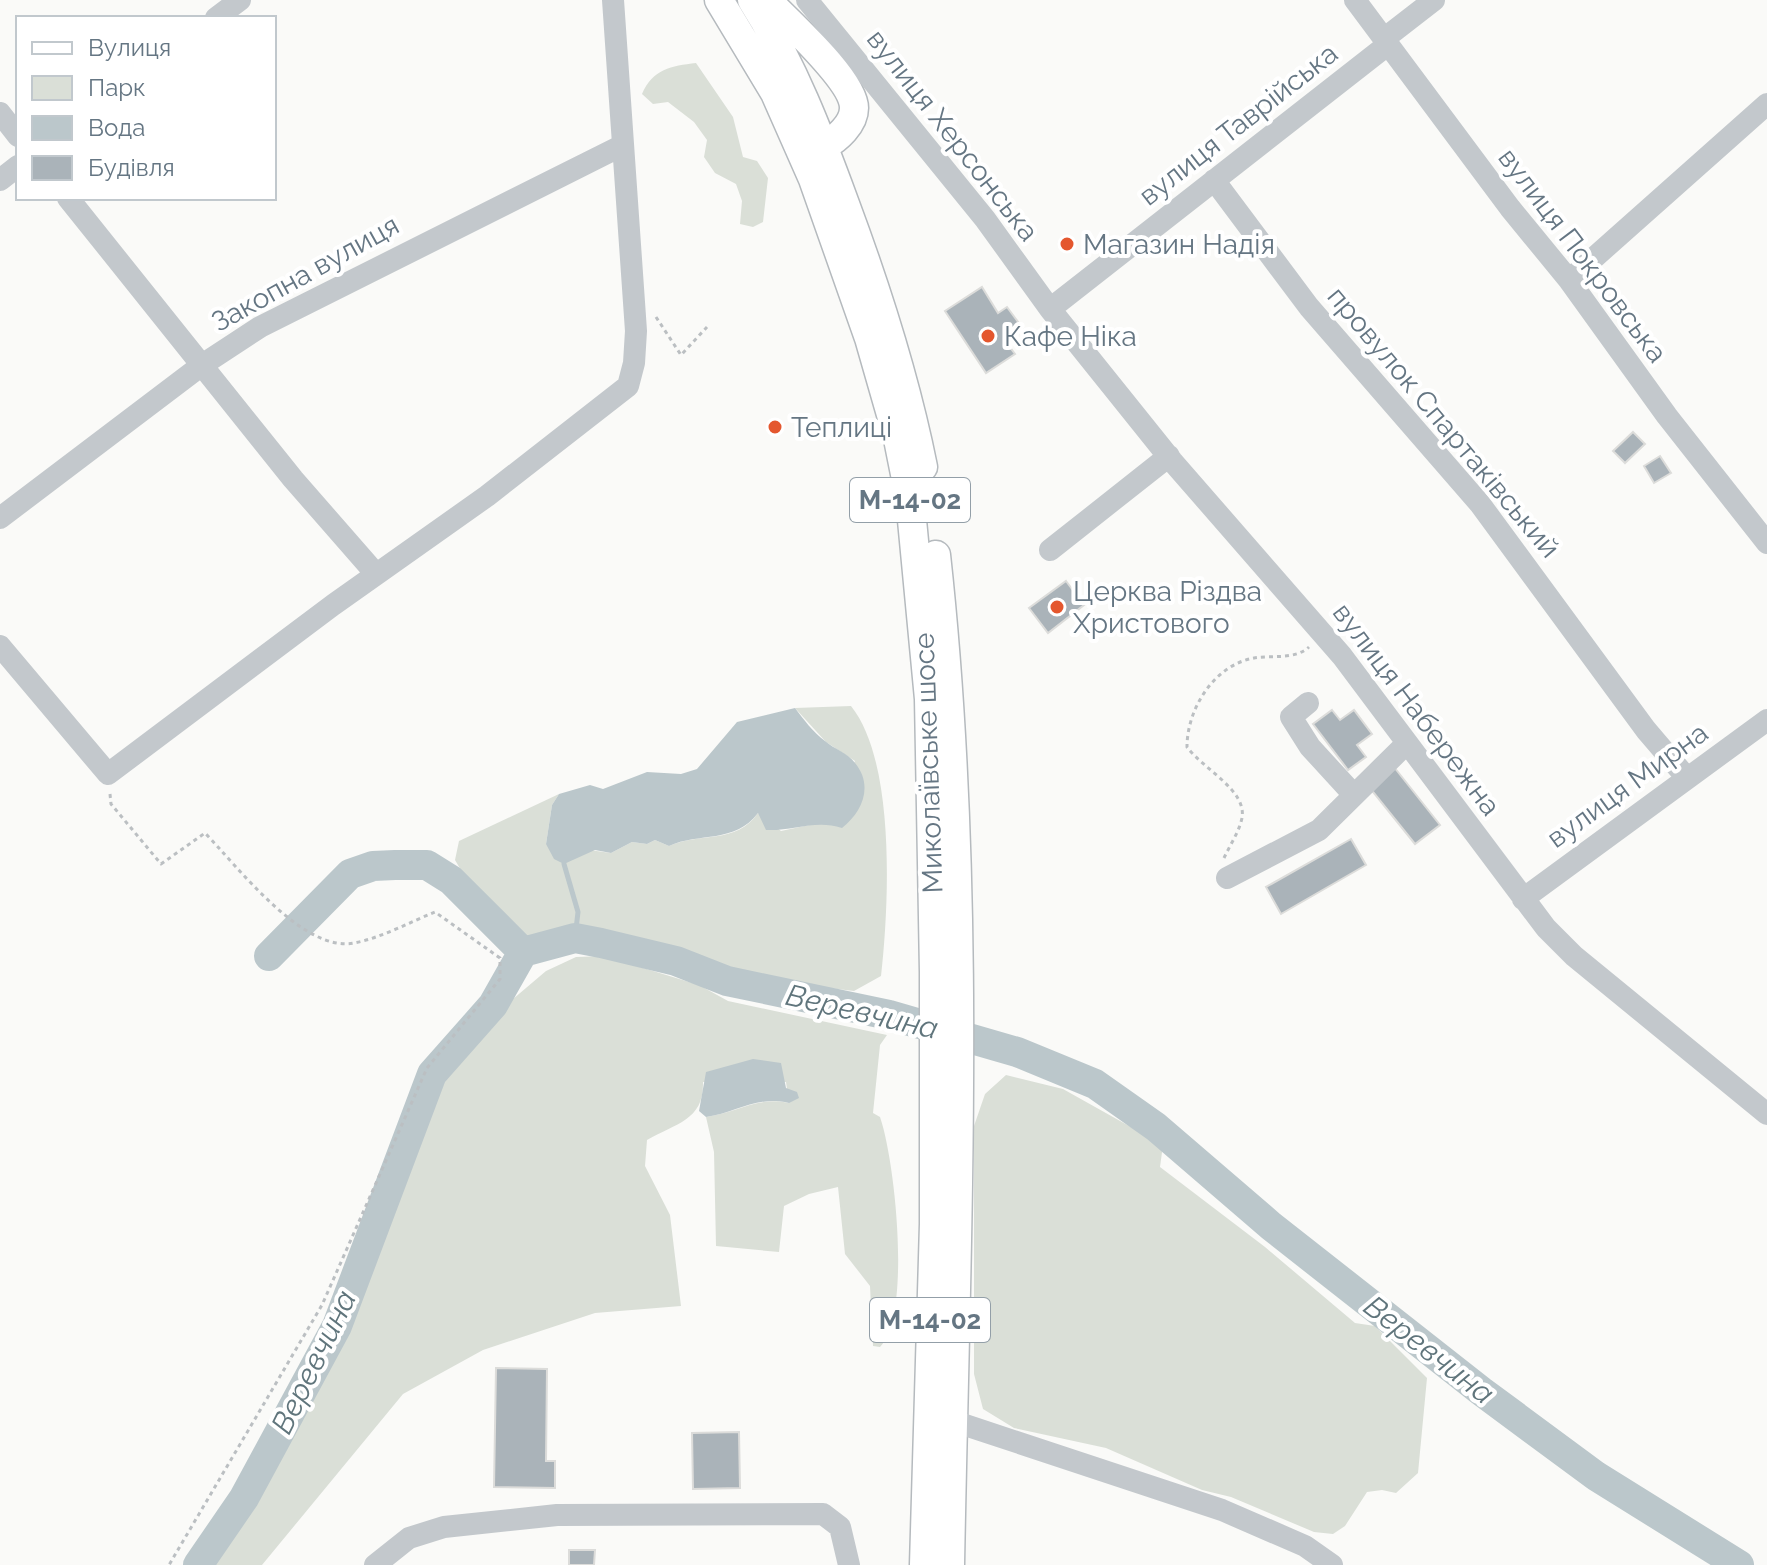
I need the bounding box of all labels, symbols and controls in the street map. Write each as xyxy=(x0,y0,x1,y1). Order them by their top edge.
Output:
legend xyxy=(16,16,276,200)
street label: вулиця Херсонська xyxy=(860,23,1045,248)
text: Вулиця xyxy=(88,33,171,62)
street label: вулиця Таврійська xyxy=(1132,37,1344,212)
text: Парк xyxy=(88,73,146,102)
text: Вода xyxy=(88,113,145,142)
street label: вулиця Покровська xyxy=(1491,142,1674,369)
text: Будівля xyxy=(88,153,175,182)
street label: Закопна вулиця xyxy=(206,208,405,339)
place label: Магазин Надія xyxy=(1083,228,1275,261)
marker: Магазин Надія xyxy=(1058,235,1076,253)
street label: провулок Спартаківський xyxy=(1321,280,1566,564)
place label: Кафе Ніка xyxy=(1004,320,1137,353)
marker: Кафе Ніка xyxy=(979,327,997,345)
place label: Теплиці xyxy=(791,411,892,444)
marker: Теплиці xyxy=(766,418,784,436)
road number: М-14-02 xyxy=(850,478,970,522)
place label: Церква Різдва Христового xyxy=(1073,575,1262,640)
street label: вулиця Набережна xyxy=(1326,597,1507,822)
marker: Церква Різдва Христового xyxy=(1048,598,1066,616)
street label: Миколаївське шосе xyxy=(907,632,950,894)
street label: вулиця Мирна xyxy=(1540,716,1714,855)
water label: Веревчина xyxy=(783,977,942,1046)
water label: Веревчина xyxy=(264,1285,363,1439)
water label: Веревчина xyxy=(1358,1288,1501,1411)
road number: М-14-02 xyxy=(870,1298,990,1342)

